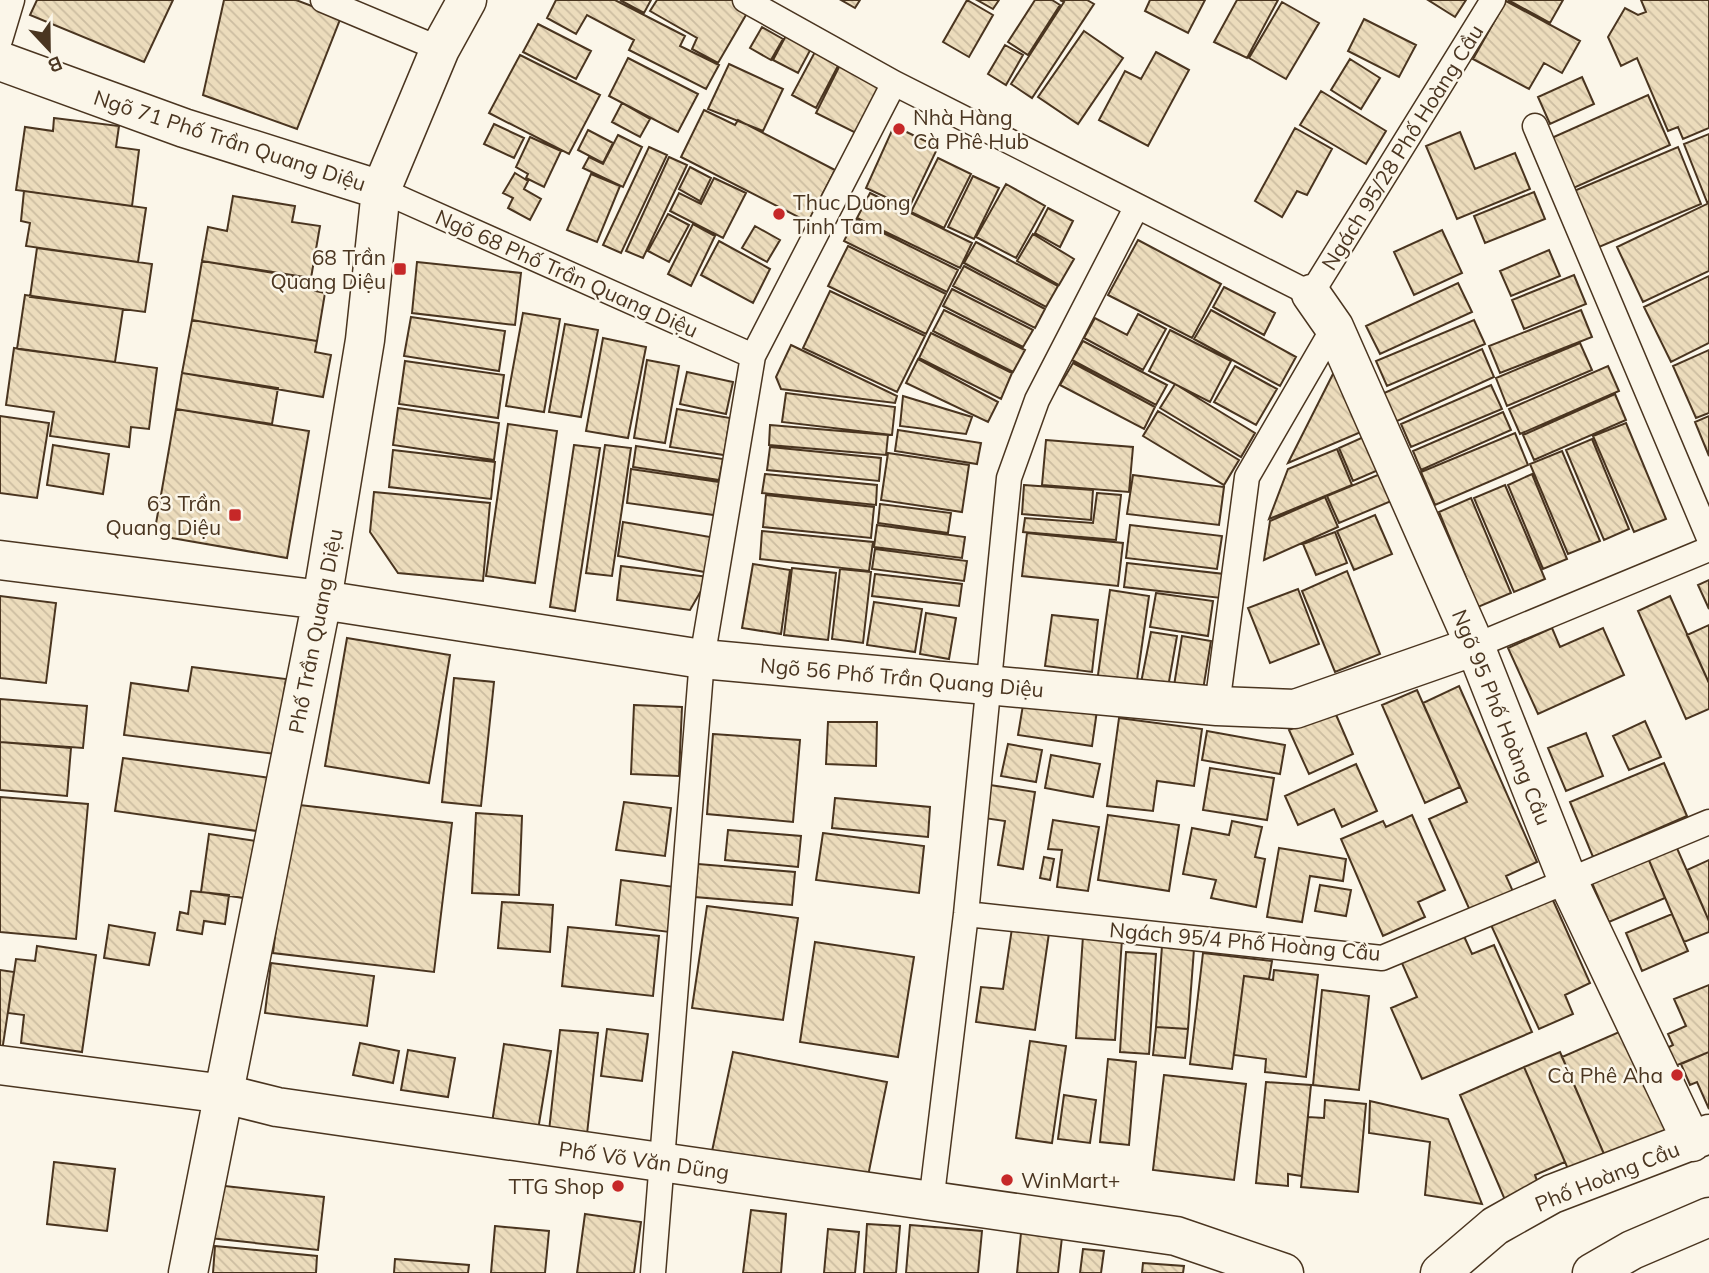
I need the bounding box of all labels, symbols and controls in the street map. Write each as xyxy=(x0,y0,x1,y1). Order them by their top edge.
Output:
north arrow xyxy=(14,14,84,84)
street label: Ngách 95/28 Phố Hoàng Cầu xyxy=(1316,19,1488,275)
text: B xyxy=(45,51,66,78)
street label: Ngõ 71 Phố Trần Quang Diệu xyxy=(91,84,369,196)
place label: Nhà Hàng Cà Phê Hub xyxy=(913,104,1029,154)
marker: Nhà Hàng Cà Phê Hub xyxy=(891,121,907,137)
place label: Thuc Duong Tinh Tam xyxy=(793,189,911,239)
street label: Ngõ 68 Phố Trần Quang Diệu xyxy=(432,203,702,343)
marker: Thuc Duong Tinh Tam xyxy=(771,206,787,222)
place label: 68 Trần Quang Diệu xyxy=(270,244,386,294)
marker: 68 Trần Quang Diệu xyxy=(392,261,408,277)
place label: 63 Trần Quang Diệu xyxy=(105,490,221,540)
marker: 63 Trần Quang Diệu xyxy=(227,507,243,523)
street label: Phố Trần Quang Diệu xyxy=(282,526,348,736)
street label: Ngõ 95 Phố Hoàng Cầu xyxy=(1447,605,1557,829)
street label: Ngõ 56 Phố Trần Quang Diệu xyxy=(759,652,1045,702)
street label: Ngách 95/4 Phố Hoàng Cầu xyxy=(1108,916,1382,966)
place label: Cà Phê Aha xyxy=(1547,1062,1663,1088)
marker: Cà Phê Aha xyxy=(1669,1067,1685,1083)
street label: Phố Võ Văn Dũng xyxy=(557,1135,731,1185)
street label: Phố Hoàng Cầu xyxy=(1531,1135,1683,1217)
place label: WinMart+ xyxy=(1021,1167,1120,1193)
marker: WinMart+ xyxy=(999,1172,1015,1188)
place label: TTG Shop xyxy=(509,1173,604,1199)
marker: TTG Shop xyxy=(610,1178,626,1194)

